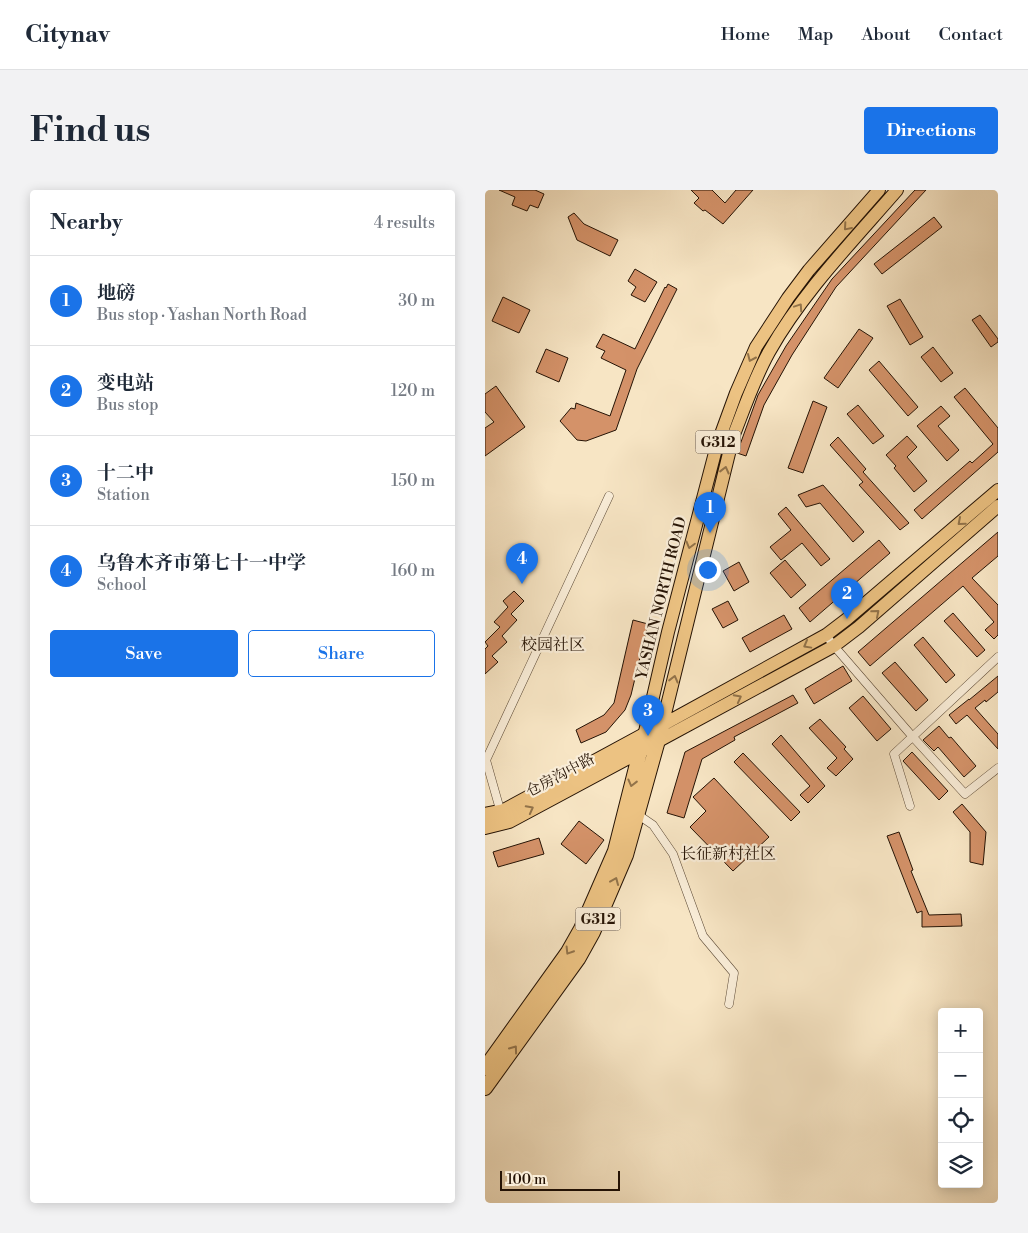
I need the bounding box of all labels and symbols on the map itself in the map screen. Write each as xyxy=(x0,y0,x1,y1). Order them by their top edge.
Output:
one-way arrow xyxy=(844,221,853,230)
one-way arrow xyxy=(793,303,802,313)
one-way arrow xyxy=(747,353,758,362)
road number: G312 xyxy=(695,430,741,454)
one-way arrow xyxy=(719,465,730,474)
pin: 1 xyxy=(694,492,726,533)
street label: YASHAN NORTH ROAD xyxy=(632,515,691,682)
one-way arrow xyxy=(958,516,967,525)
one-way arrow xyxy=(686,540,696,548)
pin: 4 xyxy=(506,543,538,584)
your location xyxy=(695,557,721,583)
pin: 2 xyxy=(831,578,863,619)
one-way arrow xyxy=(870,609,879,618)
district label: 校园社区 xyxy=(521,635,585,655)
one-way arrow xyxy=(803,639,812,649)
one-way arrow xyxy=(668,674,679,683)
one-way arrow xyxy=(732,694,741,704)
pin: 3 xyxy=(632,695,664,736)
street label: 仓房沟中路 xyxy=(523,749,598,801)
one-way arrow xyxy=(627,779,638,788)
one-way arrow xyxy=(525,806,534,816)
district label: 长征新村社区 xyxy=(680,844,776,864)
one-way arrow xyxy=(609,877,620,886)
road number: G312 xyxy=(575,908,621,931)
one-way arrow xyxy=(565,945,575,954)
one-way arrow xyxy=(508,1046,516,1055)
scale bar xyxy=(500,1168,620,1191)

